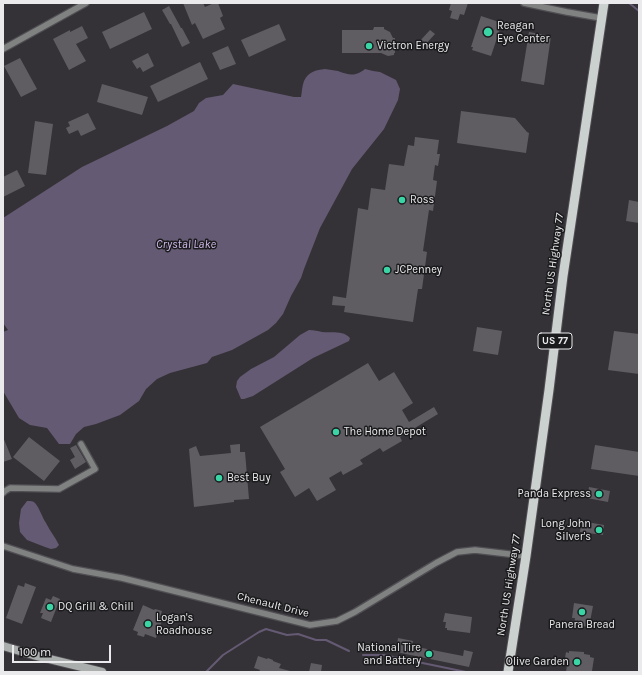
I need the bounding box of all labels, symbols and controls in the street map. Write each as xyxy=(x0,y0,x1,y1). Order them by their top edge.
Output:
place label: Reagan Eye Center xyxy=(497,19,549,45)
marker: Reagan Eye Center xyxy=(482,26,494,38)
place label: Victron Energy xyxy=(377,39,449,53)
marker: Victron Energy xyxy=(364,41,374,51)
place label: Ross xyxy=(410,193,434,207)
marker: Ross xyxy=(397,195,407,205)
street label: North US Highway 77 xyxy=(539,212,567,316)
water label: Crystal Lake xyxy=(156,238,216,252)
place label: JCPenney xyxy=(395,263,442,277)
marker: JCPenney xyxy=(382,265,392,275)
road number: US 77 xyxy=(538,333,572,349)
place label: The Home Depot xyxy=(344,425,426,439)
marker: The Home Depot xyxy=(331,427,341,437)
place label: Best Buy xyxy=(227,471,271,485)
marker: Best Buy xyxy=(214,473,224,483)
place label: Panda Express xyxy=(518,487,591,501)
marker: Panda Express xyxy=(594,489,604,499)
place label: Long John Silver's xyxy=(541,517,591,543)
marker: Long John Silver's xyxy=(594,525,604,535)
street label: North US Highway 77 xyxy=(494,533,524,637)
street label: Chenault Drive xyxy=(236,590,310,620)
place label: DQ Grill & Chill xyxy=(58,600,134,614)
marker: DQ Grill & Chill xyxy=(45,602,55,612)
marker: Panera Bread xyxy=(577,607,587,617)
place label: Logan's Roadhouse xyxy=(156,611,212,637)
place label: Panera Bread xyxy=(549,618,615,632)
marker: Logan's Roadhouse xyxy=(143,619,153,629)
scale bar xyxy=(14,637,113,663)
place label: National Tire and Battery xyxy=(357,641,421,667)
text: 100 m xyxy=(19,645,51,659)
marker: National Tire and Battery xyxy=(424,649,434,659)
place label: Olive Garden xyxy=(506,655,569,669)
marker: Olive Garden xyxy=(572,657,582,667)

